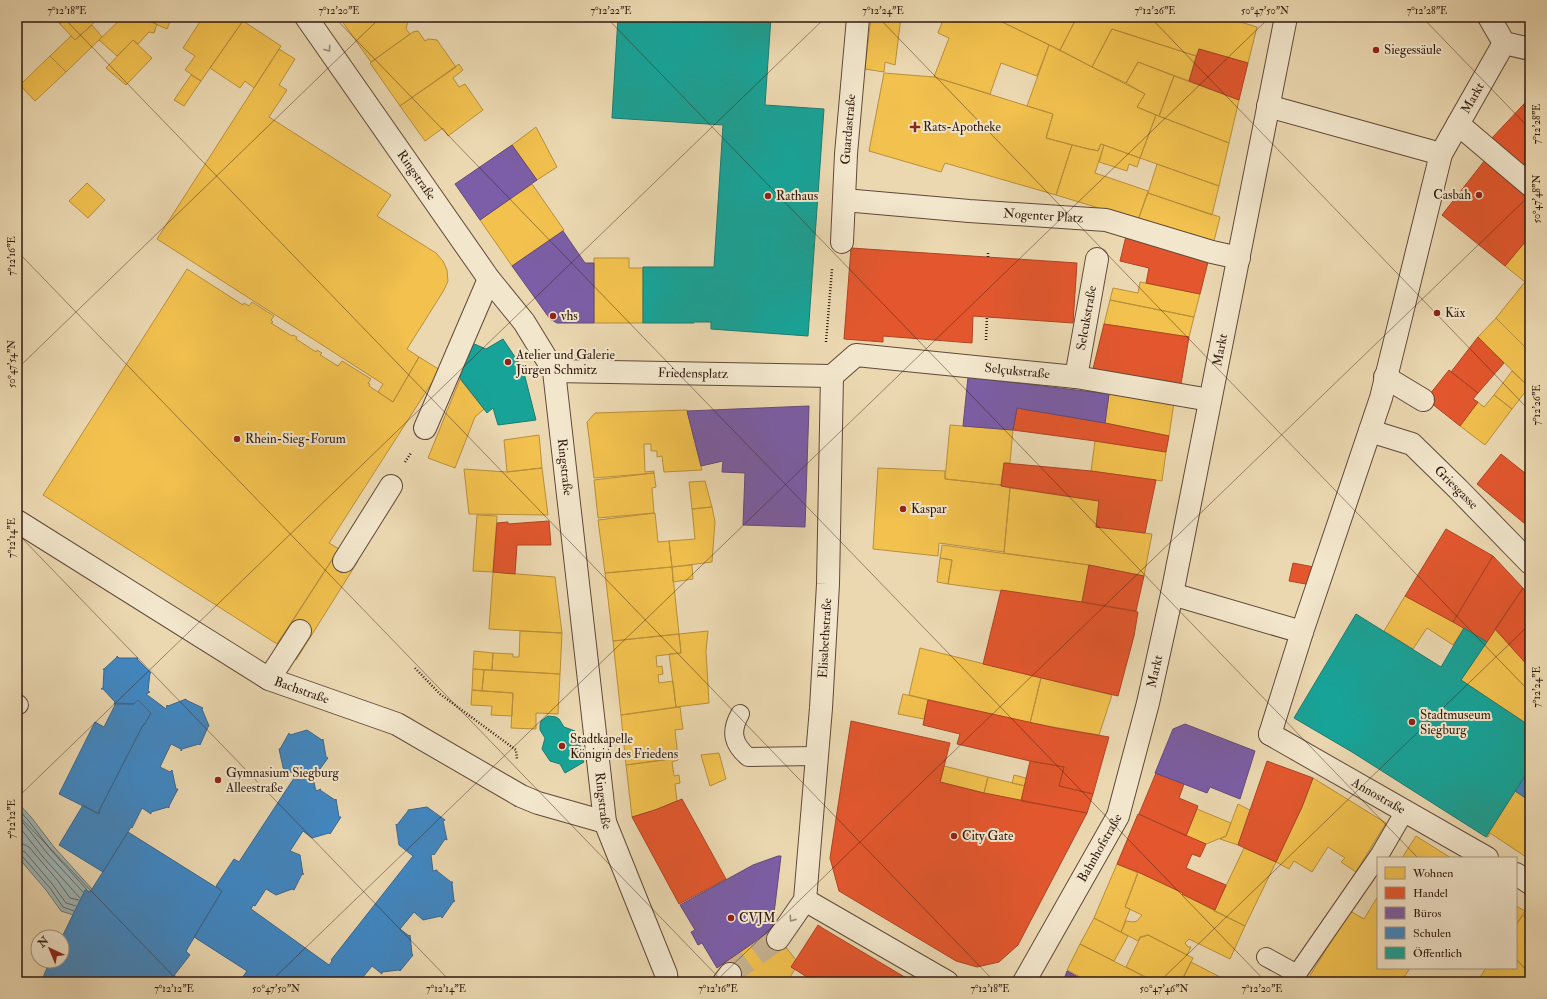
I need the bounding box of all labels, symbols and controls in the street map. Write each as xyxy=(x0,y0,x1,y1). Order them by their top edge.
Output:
text: 7°12'18"E xyxy=(47,5,87,17)
text: 7°12'20"E xyxy=(318,5,360,17)
text: 7°12'22"E xyxy=(590,5,632,17)
text: 7°12'24"E xyxy=(862,5,904,17)
text: 7°12'26"E xyxy=(1135,5,1176,17)
text: 50°47'50"N xyxy=(1241,5,1289,17)
text: 7°12'28"E xyxy=(1407,5,1447,17)
place label: Siegessäule xyxy=(1384,42,1442,58)
one-way arrow xyxy=(323,45,331,52)
marker: Siegessäule xyxy=(1371,45,1381,55)
street label: Markt xyxy=(1458,80,1488,116)
street label: Guardastraße xyxy=(838,93,859,165)
text: 7°12'28"E xyxy=(1531,104,1543,144)
place label: Rats-Apotheke xyxy=(923,119,1001,136)
marker: Rats-Apotheke xyxy=(910,122,920,132)
street label: Ringstraße xyxy=(394,147,440,204)
text: 50°47'48"N xyxy=(1531,175,1543,223)
place label: Casbah xyxy=(1433,187,1471,203)
place label: Rathaus xyxy=(776,188,819,204)
marker: Casbah xyxy=(1474,190,1484,200)
marker: Rathaus xyxy=(763,191,773,201)
street label: Nogenter Platz xyxy=(1003,205,1085,227)
text: 7°12'16"E xyxy=(6,236,18,276)
street label: Selcukstraße xyxy=(1073,284,1100,352)
place label: Käx xyxy=(1445,305,1465,321)
place label: vhs xyxy=(560,308,578,324)
marker: Käx xyxy=(1432,308,1442,318)
marker: vhs xyxy=(548,311,558,321)
street label: Markt xyxy=(1209,332,1231,368)
text: 50°47'54"N xyxy=(6,340,18,388)
place label: Atelier und Galerie Jürgen Schmitz xyxy=(515,347,615,378)
marker: Atelier und Galerie Jürgen Schmitz xyxy=(503,357,513,367)
street label: Selçukstraße xyxy=(984,360,1051,382)
street label: Friedensplatz xyxy=(658,365,729,383)
text: 7°12'26"E xyxy=(1531,385,1543,426)
place label: Rhein-Sieg-Forum xyxy=(245,431,346,447)
marker: Rhein-Sieg-Forum xyxy=(232,434,242,444)
street label: Ringstraße xyxy=(554,438,576,497)
street label: Griesgasse xyxy=(1431,462,1482,513)
place label: Kaspar xyxy=(911,501,947,518)
marker: Kaspar xyxy=(898,504,908,514)
text: 7°12'14"E xyxy=(6,518,18,558)
street label: Elisabethstraße xyxy=(815,597,835,679)
street label: Markt xyxy=(1144,654,1166,689)
text: 7°12'24"E xyxy=(1531,666,1543,708)
street label: Bachstraße xyxy=(272,673,332,708)
place label: Stadtmuseum Siegburg xyxy=(1420,707,1491,738)
marker: Stadtmuseum Siegburg xyxy=(1407,717,1417,727)
place label: Stadtkapelle Königin des Friedens xyxy=(570,731,679,762)
marker: Stadtkapelle Königin des Friedens xyxy=(557,741,567,751)
place label: Gymnasium Siegburg Alleestraße xyxy=(225,765,339,796)
street label: Ringstraße xyxy=(591,771,615,832)
street label: Annostraße xyxy=(1348,774,1409,818)
marker: Gymnasium Siegburg Alleestraße xyxy=(213,775,223,785)
text: 7°12'12"E xyxy=(6,799,18,839)
street label: Bahnhofstraße xyxy=(1074,810,1126,885)
place label: City Gate xyxy=(962,828,1014,845)
marker: City Gate xyxy=(949,831,959,841)
legend xyxy=(1377,857,1517,969)
text: Wohnen xyxy=(1412,866,1454,881)
text: Handel xyxy=(1413,886,1448,901)
text: Büros xyxy=(1413,906,1441,921)
place label: CVJM xyxy=(739,910,776,926)
marker: CVJM xyxy=(726,913,736,923)
one-way arrow xyxy=(789,915,797,922)
text: Schulen xyxy=(1413,926,1451,941)
north arrow xyxy=(30,929,70,969)
text: N xyxy=(35,933,52,951)
text: Öffentlich xyxy=(1413,946,1463,961)
text: 7°12'12"E xyxy=(154,983,194,995)
text: 50°47'50"N xyxy=(252,983,300,995)
text: 7°12'14"E xyxy=(426,983,466,995)
text: 7°12'16"E xyxy=(698,983,738,995)
text: 7°12'18"E xyxy=(970,983,1010,995)
text: 50°47'46"N xyxy=(1139,983,1189,995)
text: 7°12'20"E xyxy=(1241,983,1283,995)

